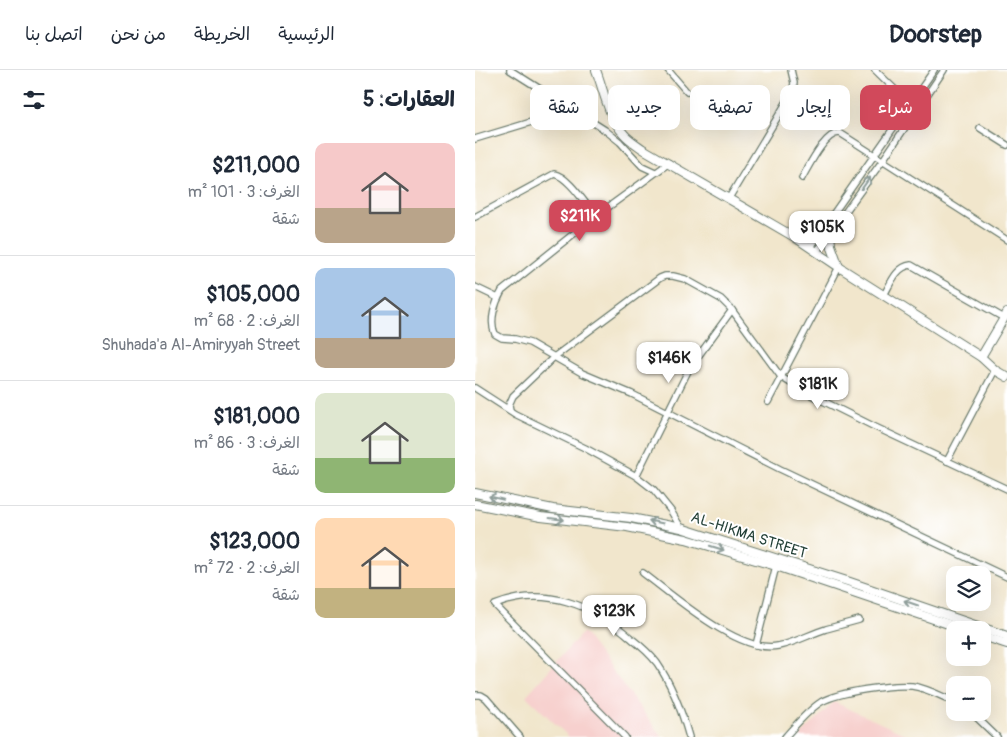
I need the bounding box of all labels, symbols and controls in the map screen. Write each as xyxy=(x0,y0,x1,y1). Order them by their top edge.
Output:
text: Doorstep xyxy=(889,20,982,49)
text: اتصل بنا xyxy=(25,23,83,46)
text: من نحن xyxy=(111,23,166,46)
text: الخريطة xyxy=(194,23,250,46)
text: الرئيسية xyxy=(278,23,335,46)
chip: شقة xyxy=(530,85,598,130)
chip: جديد xyxy=(608,85,680,130)
chip: تصفية xyxy=(690,85,770,130)
chip: إيجار xyxy=(780,85,850,130)
chip: شراء xyxy=(860,85,931,130)
icon: filters xyxy=(20,86,48,114)
text: العقارات: 5 xyxy=(363,86,455,113)
text: $211,000 xyxy=(212,152,300,179)
icon: home xyxy=(355,163,415,223)
one-way arrow xyxy=(860,177,871,191)
text: الغرف: 3 · 101 m² xyxy=(188,182,300,202)
pin: $211K xyxy=(545,200,615,242)
text: $211K xyxy=(560,206,600,226)
text: شقة xyxy=(272,209,300,229)
pin: $105K xyxy=(787,210,857,253)
text: $105K xyxy=(800,217,844,237)
text: $105,000 xyxy=(206,281,300,308)
icon: home xyxy=(355,288,415,348)
text: الغرف: 2 · 68 m² xyxy=(194,311,300,331)
text: Shuhada'a Al-Amiryyah Street xyxy=(102,335,300,355)
pin: $146K xyxy=(634,342,704,384)
text: $146K xyxy=(647,348,691,368)
pin: $181K xyxy=(783,368,853,410)
text: $181K xyxy=(799,374,837,394)
text: $181,000 xyxy=(213,403,300,430)
icon: home xyxy=(355,413,415,473)
text: الغرف: 3 · 86 m² xyxy=(194,433,300,453)
text: شقة xyxy=(272,460,300,480)
one-way arrow xyxy=(488,493,504,502)
street label: AL-HIKMA STREET xyxy=(688,508,809,563)
one-way arrow xyxy=(549,514,565,524)
one-way arrow xyxy=(649,517,665,527)
text: $123,000 xyxy=(209,528,300,555)
icon: home xyxy=(355,538,415,598)
one-way arrow xyxy=(708,544,724,554)
text: الغرف: 2 · 72 m² xyxy=(194,558,300,578)
map controls xyxy=(946,566,991,721)
button: layers xyxy=(946,566,991,611)
text: شقة xyxy=(272,585,300,605)
pin: $123K xyxy=(579,594,649,637)
one-way arrow xyxy=(904,598,920,607)
text: $123K xyxy=(593,601,635,621)
button: + xyxy=(946,621,991,666)
button: − xyxy=(946,676,991,721)

